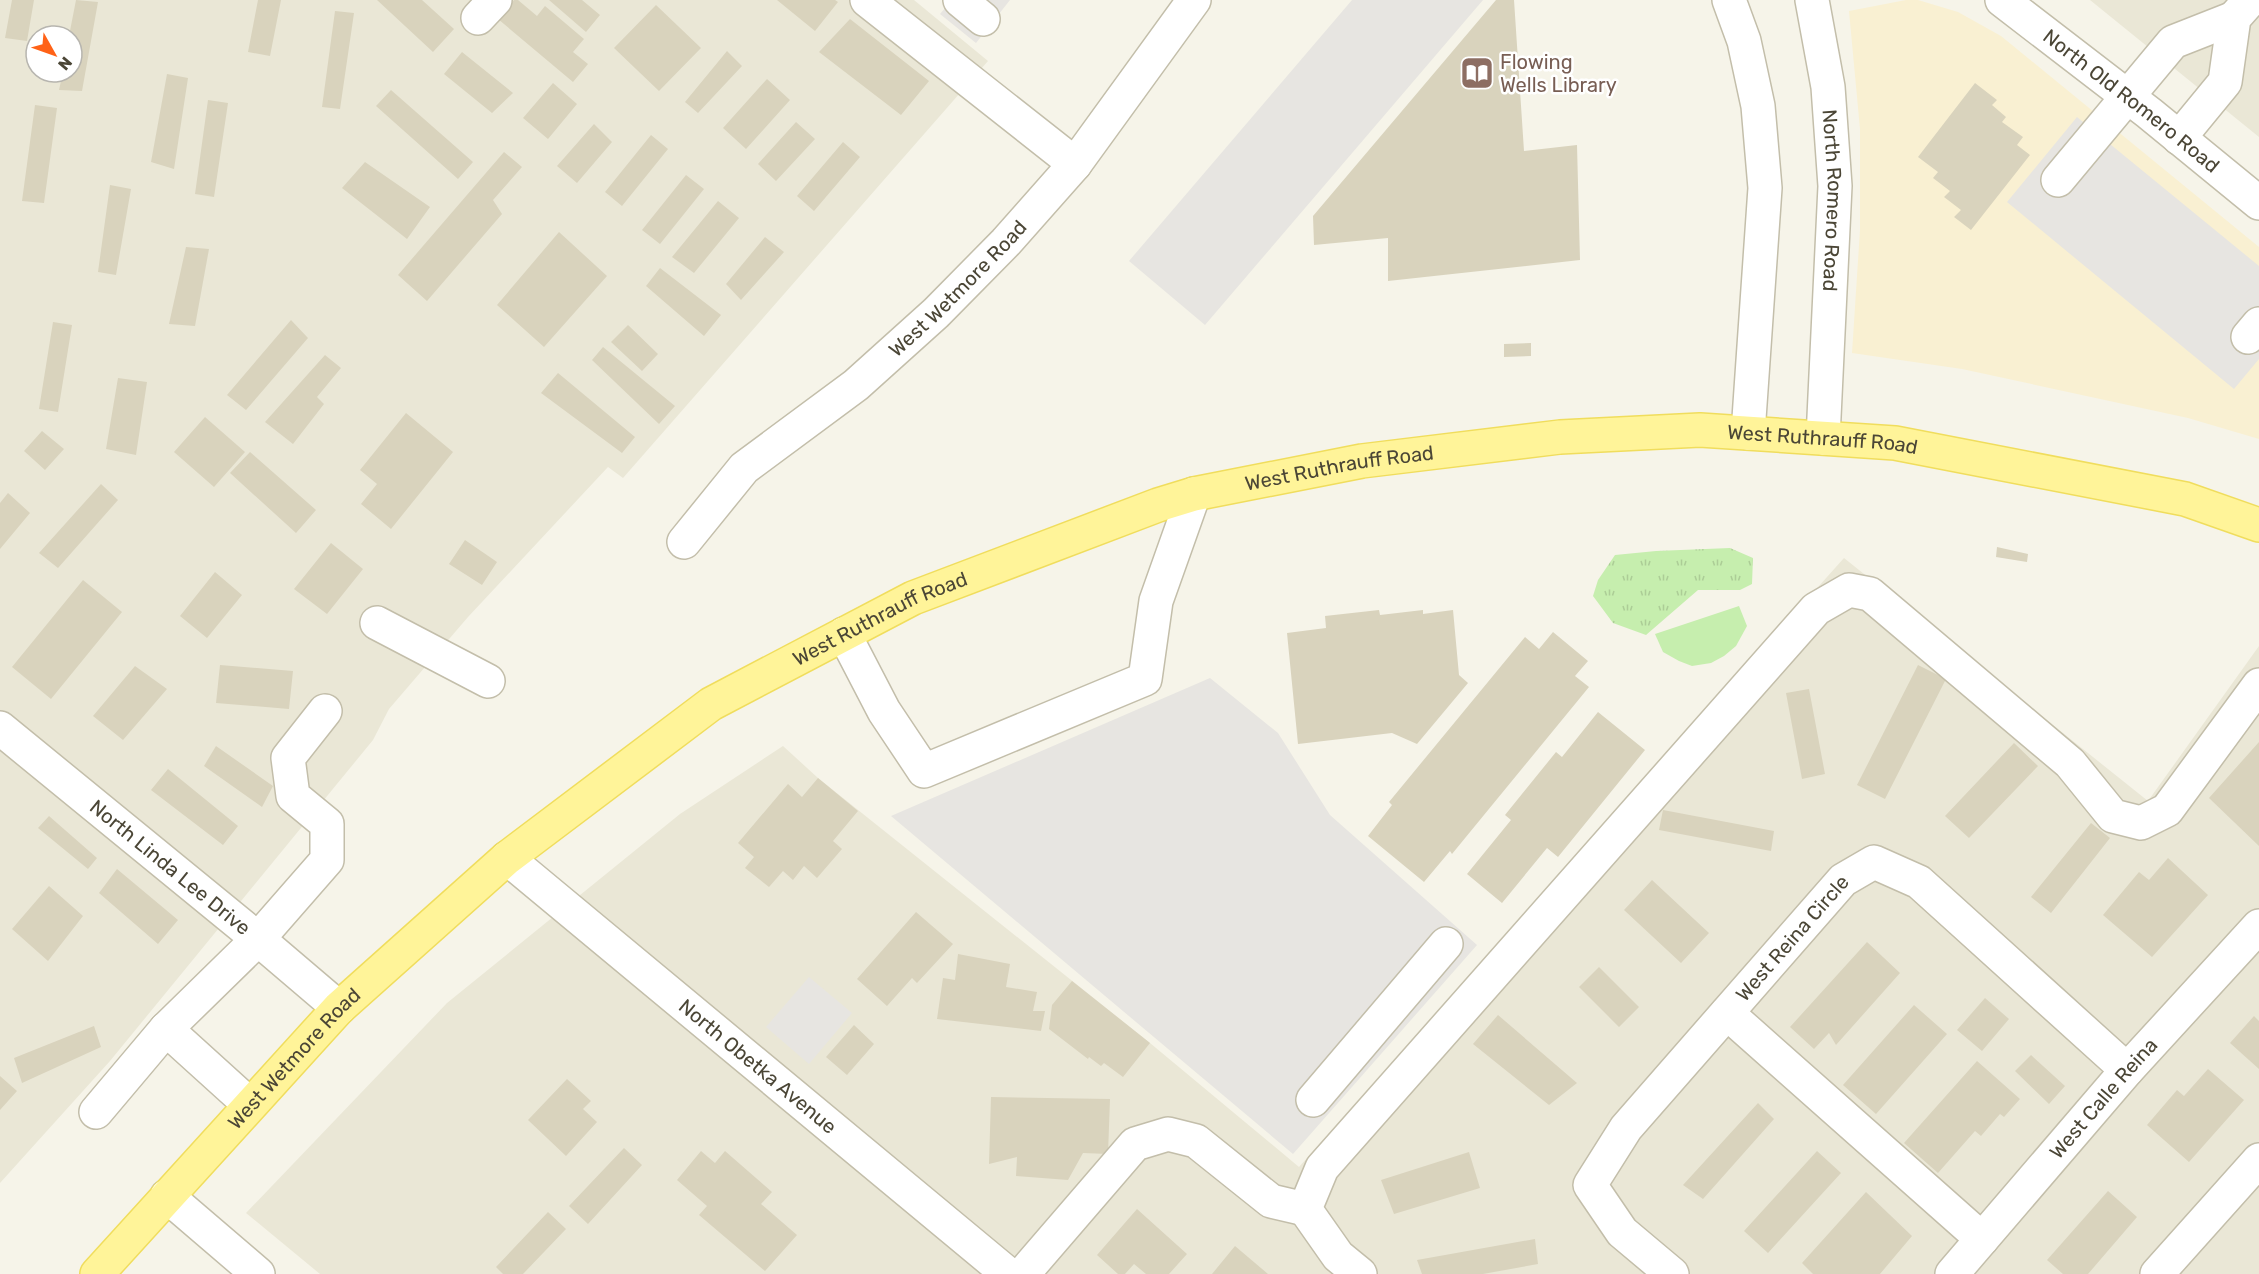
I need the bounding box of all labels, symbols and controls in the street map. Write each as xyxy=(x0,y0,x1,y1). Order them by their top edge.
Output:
north arrow xyxy=(24,24,84,84)
street label: North Old Romero Road xyxy=(2038,24,2224,178)
place label: Flowing Wells Library xyxy=(1500,50,1617,97)
text: N xyxy=(54,53,76,74)
library icon: Flowing Wells Library xyxy=(1459,55,1495,91)
street label: North Romero Road xyxy=(1818,108,1847,292)
street label: West Wetmore Road xyxy=(884,215,1032,362)
street label: West Ruthrauff Road xyxy=(1726,420,1920,459)
street label: West Ruthrauff Road xyxy=(1243,440,1435,496)
street label: West Ruthrauff Road xyxy=(789,567,971,671)
street label: North Linda Lee Drive xyxy=(85,795,256,940)
street label: West Reina Circle xyxy=(1731,870,1854,1006)
street label: West Wetmore Road xyxy=(223,983,365,1134)
street label: North Obetka Avenue xyxy=(674,994,842,1139)
street label: West Calle Reina xyxy=(2044,1033,2162,1163)

